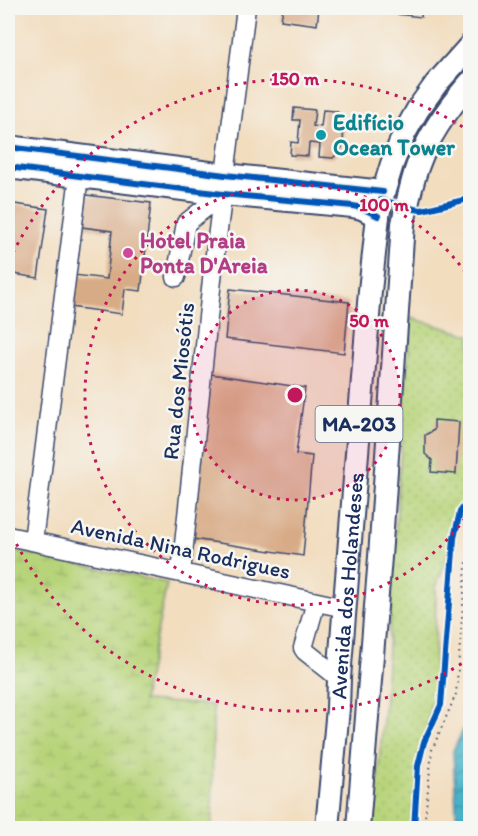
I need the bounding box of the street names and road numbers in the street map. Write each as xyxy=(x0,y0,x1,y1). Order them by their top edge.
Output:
street label: Rua dos Miosótis xyxy=(157,301,200,461)
road number: MA-203 xyxy=(316,406,403,442)
street label: Avenida dos Holandeses xyxy=(325,471,369,700)
street label: Avenida Nina Rodrigues xyxy=(69,512,293,585)

